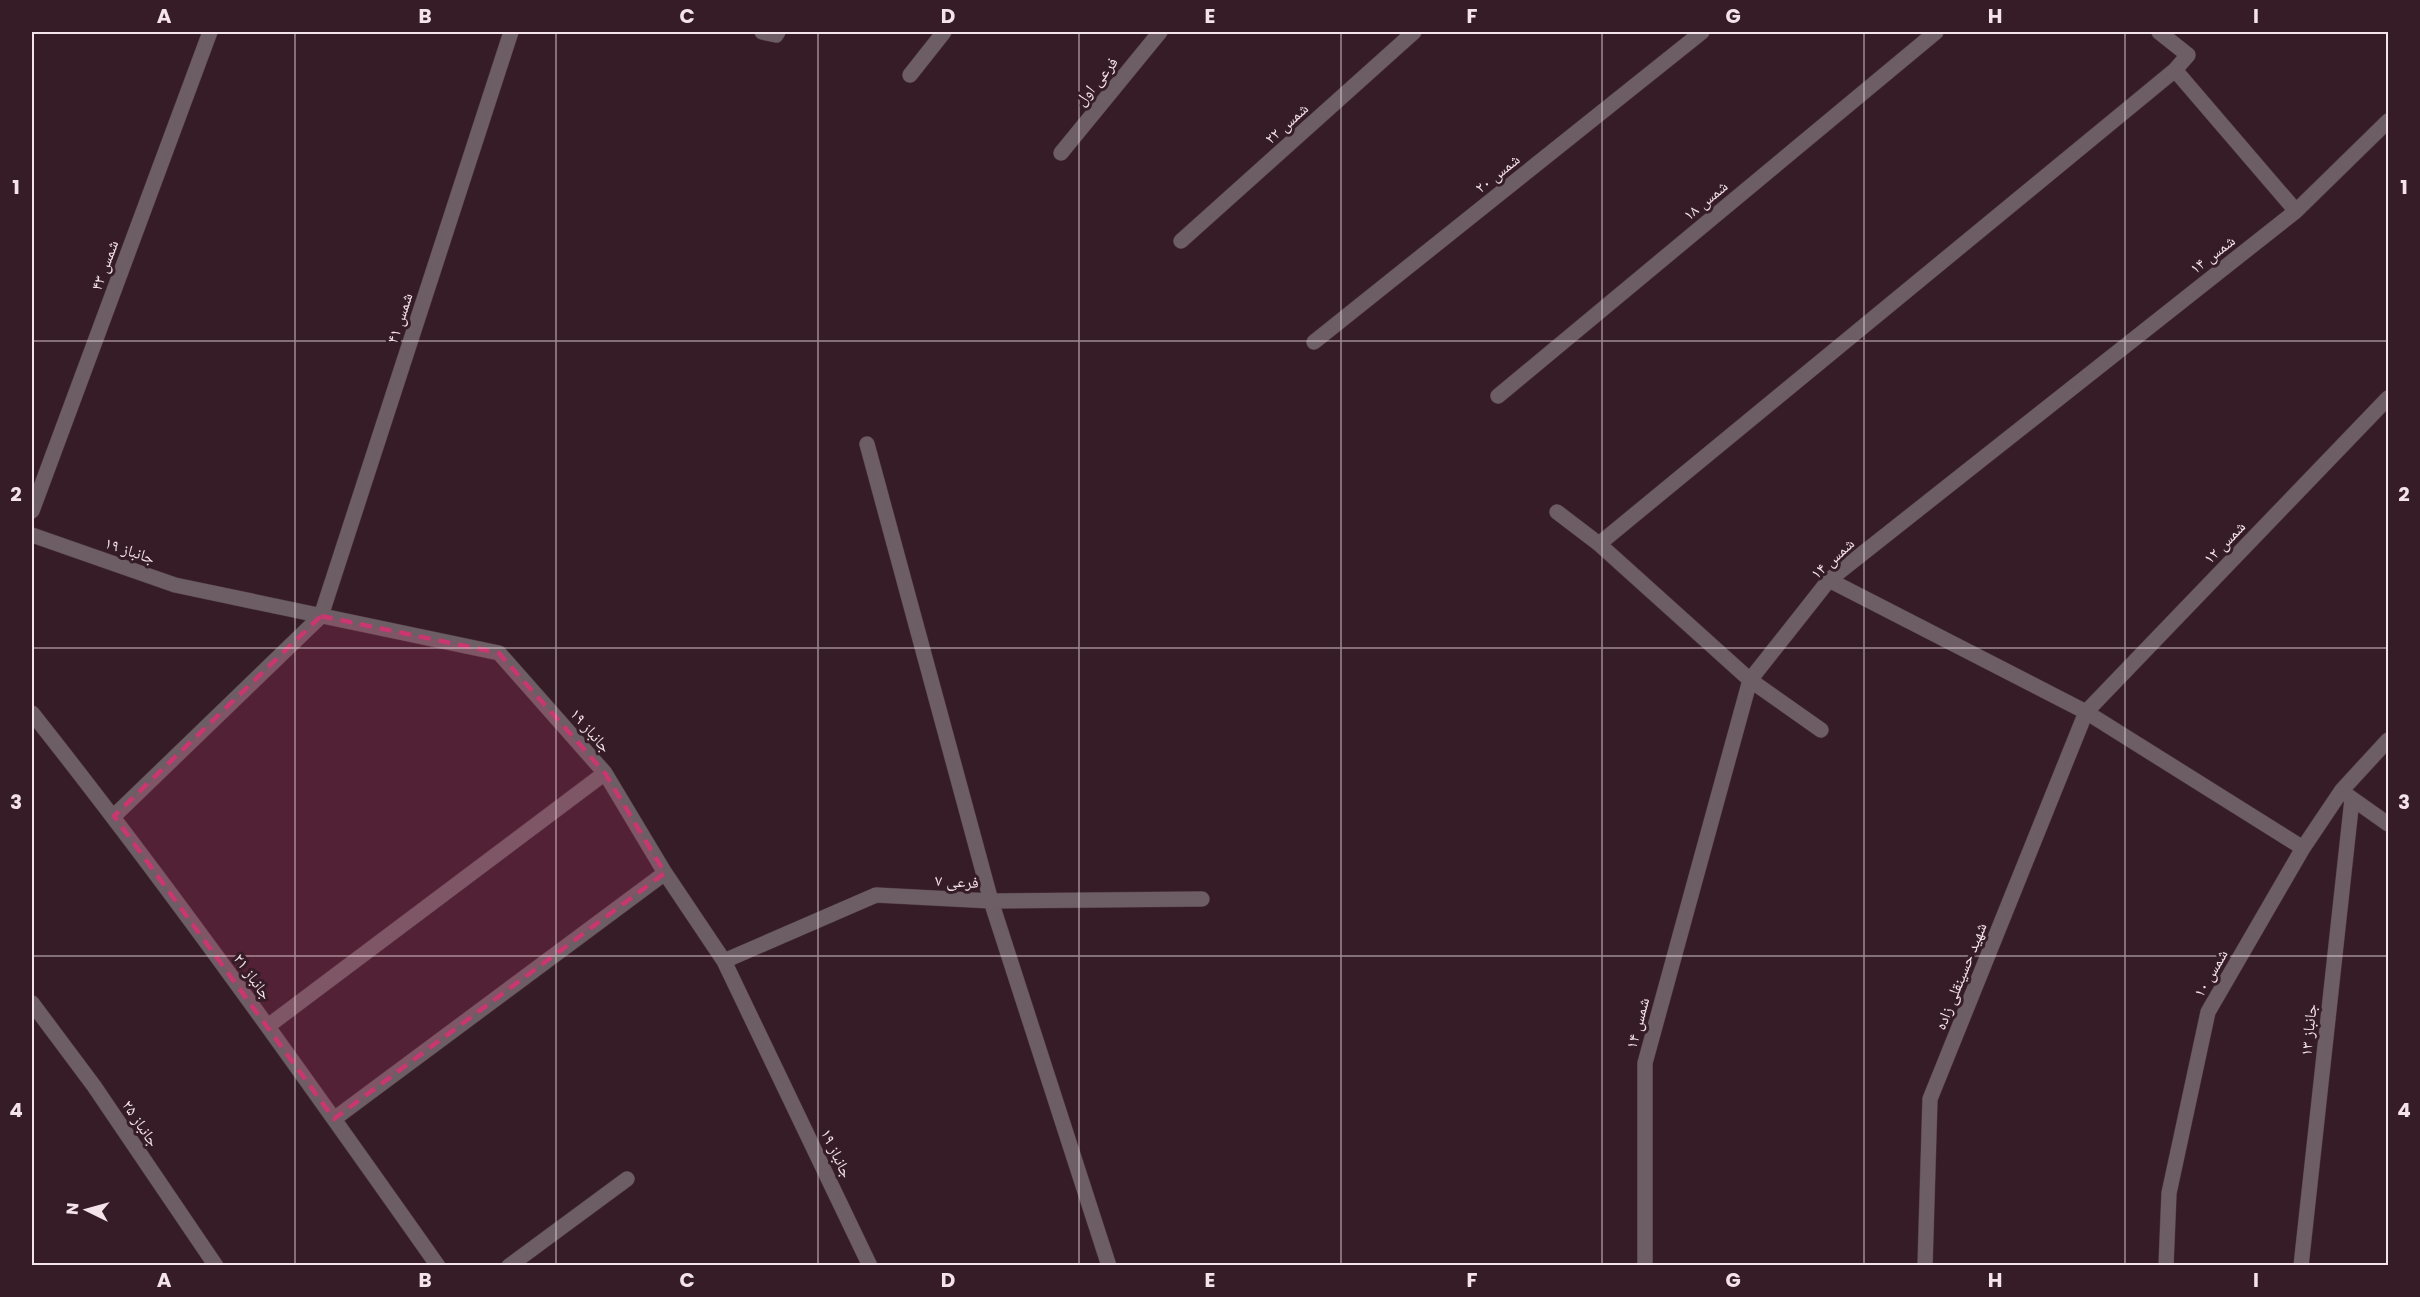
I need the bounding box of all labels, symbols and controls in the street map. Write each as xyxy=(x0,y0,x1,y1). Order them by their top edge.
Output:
text: A xyxy=(157,2,172,30)
text: B xyxy=(418,2,432,30)
text: C xyxy=(679,2,695,30)
text: D xyxy=(941,2,955,30)
text: E xyxy=(1205,2,1215,30)
text: F xyxy=(1467,2,1478,30)
text: G xyxy=(1725,2,1741,30)
text: H xyxy=(1988,2,2002,30)
text: I xyxy=(2253,2,2259,30)
street label: فرعی اول xyxy=(1069,52,1123,111)
street label: شمس ۲۲ xyxy=(1259,97,1313,149)
street label: شمس ۲۰ xyxy=(1470,148,1525,199)
text: 1 xyxy=(12,173,20,201)
text: 1 xyxy=(2400,173,2408,201)
street label: شمس ۱۸ xyxy=(1678,175,1733,226)
street label: شمس ۱۴ xyxy=(2185,229,2240,279)
street label: شمس ۴۳ xyxy=(85,237,124,294)
street label: شمس ۴۱ xyxy=(380,290,418,346)
text: 2 xyxy=(10,480,22,508)
text: 2 xyxy=(2398,480,2410,508)
street label: شمس ۱۲ xyxy=(2198,516,2251,569)
street label: جانباز ۱۹ xyxy=(101,531,158,570)
street label: شمس ۱۴ xyxy=(1805,532,1859,584)
street label: جانباز ۱۹ xyxy=(565,703,616,758)
text: 3 xyxy=(10,788,22,816)
text: 3 xyxy=(2398,788,2410,816)
street label: فرعی ۷ xyxy=(935,869,979,894)
street label: شهید حسینقلی زاده xyxy=(1928,919,1992,1033)
street label: شمس ۱۰ xyxy=(2187,945,2233,1002)
street label: جانباز ۲۱ xyxy=(228,948,277,1004)
street label: شمس ۱۴ xyxy=(1620,995,1655,1051)
street label: جانباز ۱۳ xyxy=(2294,1003,2323,1057)
street label: جانباز ۲۵ xyxy=(116,1095,165,1151)
text: 4 xyxy=(9,1096,23,1124)
text: 4 xyxy=(2397,1096,2411,1124)
street label: جانباز ۱۹ xyxy=(815,1125,858,1182)
north arrow xyxy=(57,1180,117,1240)
text: N xyxy=(61,1202,85,1216)
text: A xyxy=(157,1266,172,1294)
text: B xyxy=(418,1266,432,1294)
text: C xyxy=(679,1266,695,1294)
text: D xyxy=(941,1266,955,1294)
text: E xyxy=(1205,1266,1215,1294)
text: F xyxy=(1467,1266,1478,1294)
text: G xyxy=(1725,1266,1741,1294)
text: H xyxy=(1988,1266,2002,1294)
text: I xyxy=(2253,1266,2259,1294)

